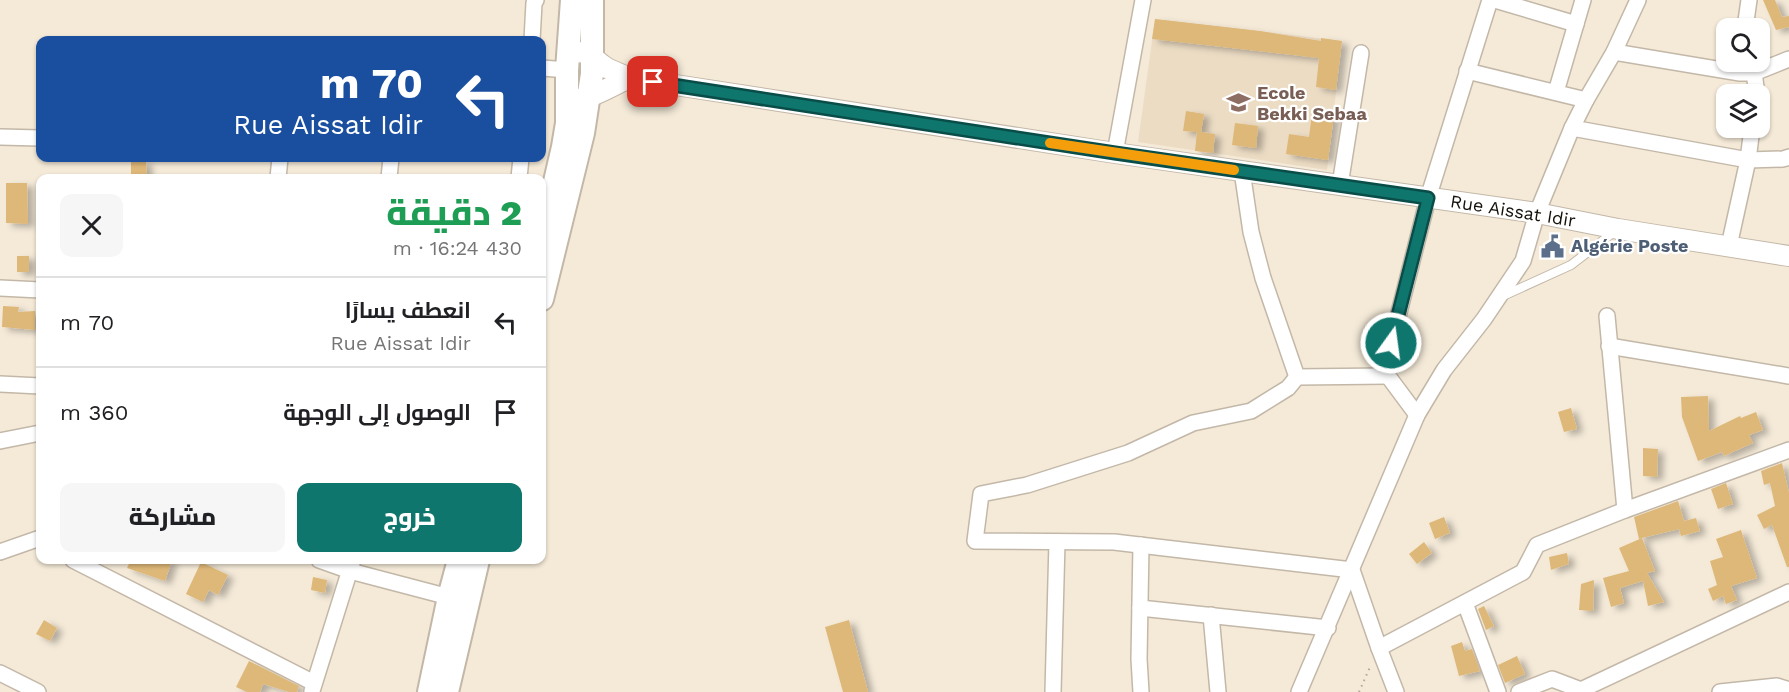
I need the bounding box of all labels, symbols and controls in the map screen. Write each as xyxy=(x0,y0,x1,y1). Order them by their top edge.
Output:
map controls xyxy=(1716,18,1770,138)
button: search xyxy=(1716,18,1770,72)
pin xyxy=(627,56,678,107)
text: 70 m xyxy=(320,59,423,108)
icon: left xyxy=(444,60,522,138)
icon: arrive xyxy=(636,65,669,98)
place label: Ecole Bekki Sebaa xyxy=(1257,82,1367,124)
button: layers xyxy=(1716,84,1770,138)
school or university icon: Ecole Bekki Sebaa xyxy=(1226,90,1252,116)
text: Rue Aissat Idir xyxy=(233,109,423,141)
street label: Rue Aissat Idir xyxy=(1449,190,1577,231)
text: 2 دقيقة xyxy=(386,192,522,234)
button: close xyxy=(60,194,123,257)
public building icon: Algérie Poste xyxy=(1540,233,1566,259)
place label: Algérie Poste xyxy=(1571,235,1689,256)
text: 430 m · 16:24 xyxy=(393,236,522,260)
text: انعطف يسارًا xyxy=(345,298,471,323)
icon: left xyxy=(489,306,522,339)
text: 70 m xyxy=(60,310,114,335)
position arrow xyxy=(1359,311,1423,375)
text: Rue Aissat Idir xyxy=(331,331,471,355)
icon: arrive xyxy=(489,396,522,429)
text: 360 m xyxy=(60,400,128,425)
text: الوصول إلى الوجهة xyxy=(283,400,471,425)
button: مشاركة xyxy=(60,483,285,552)
button: خروج xyxy=(297,483,522,552)

